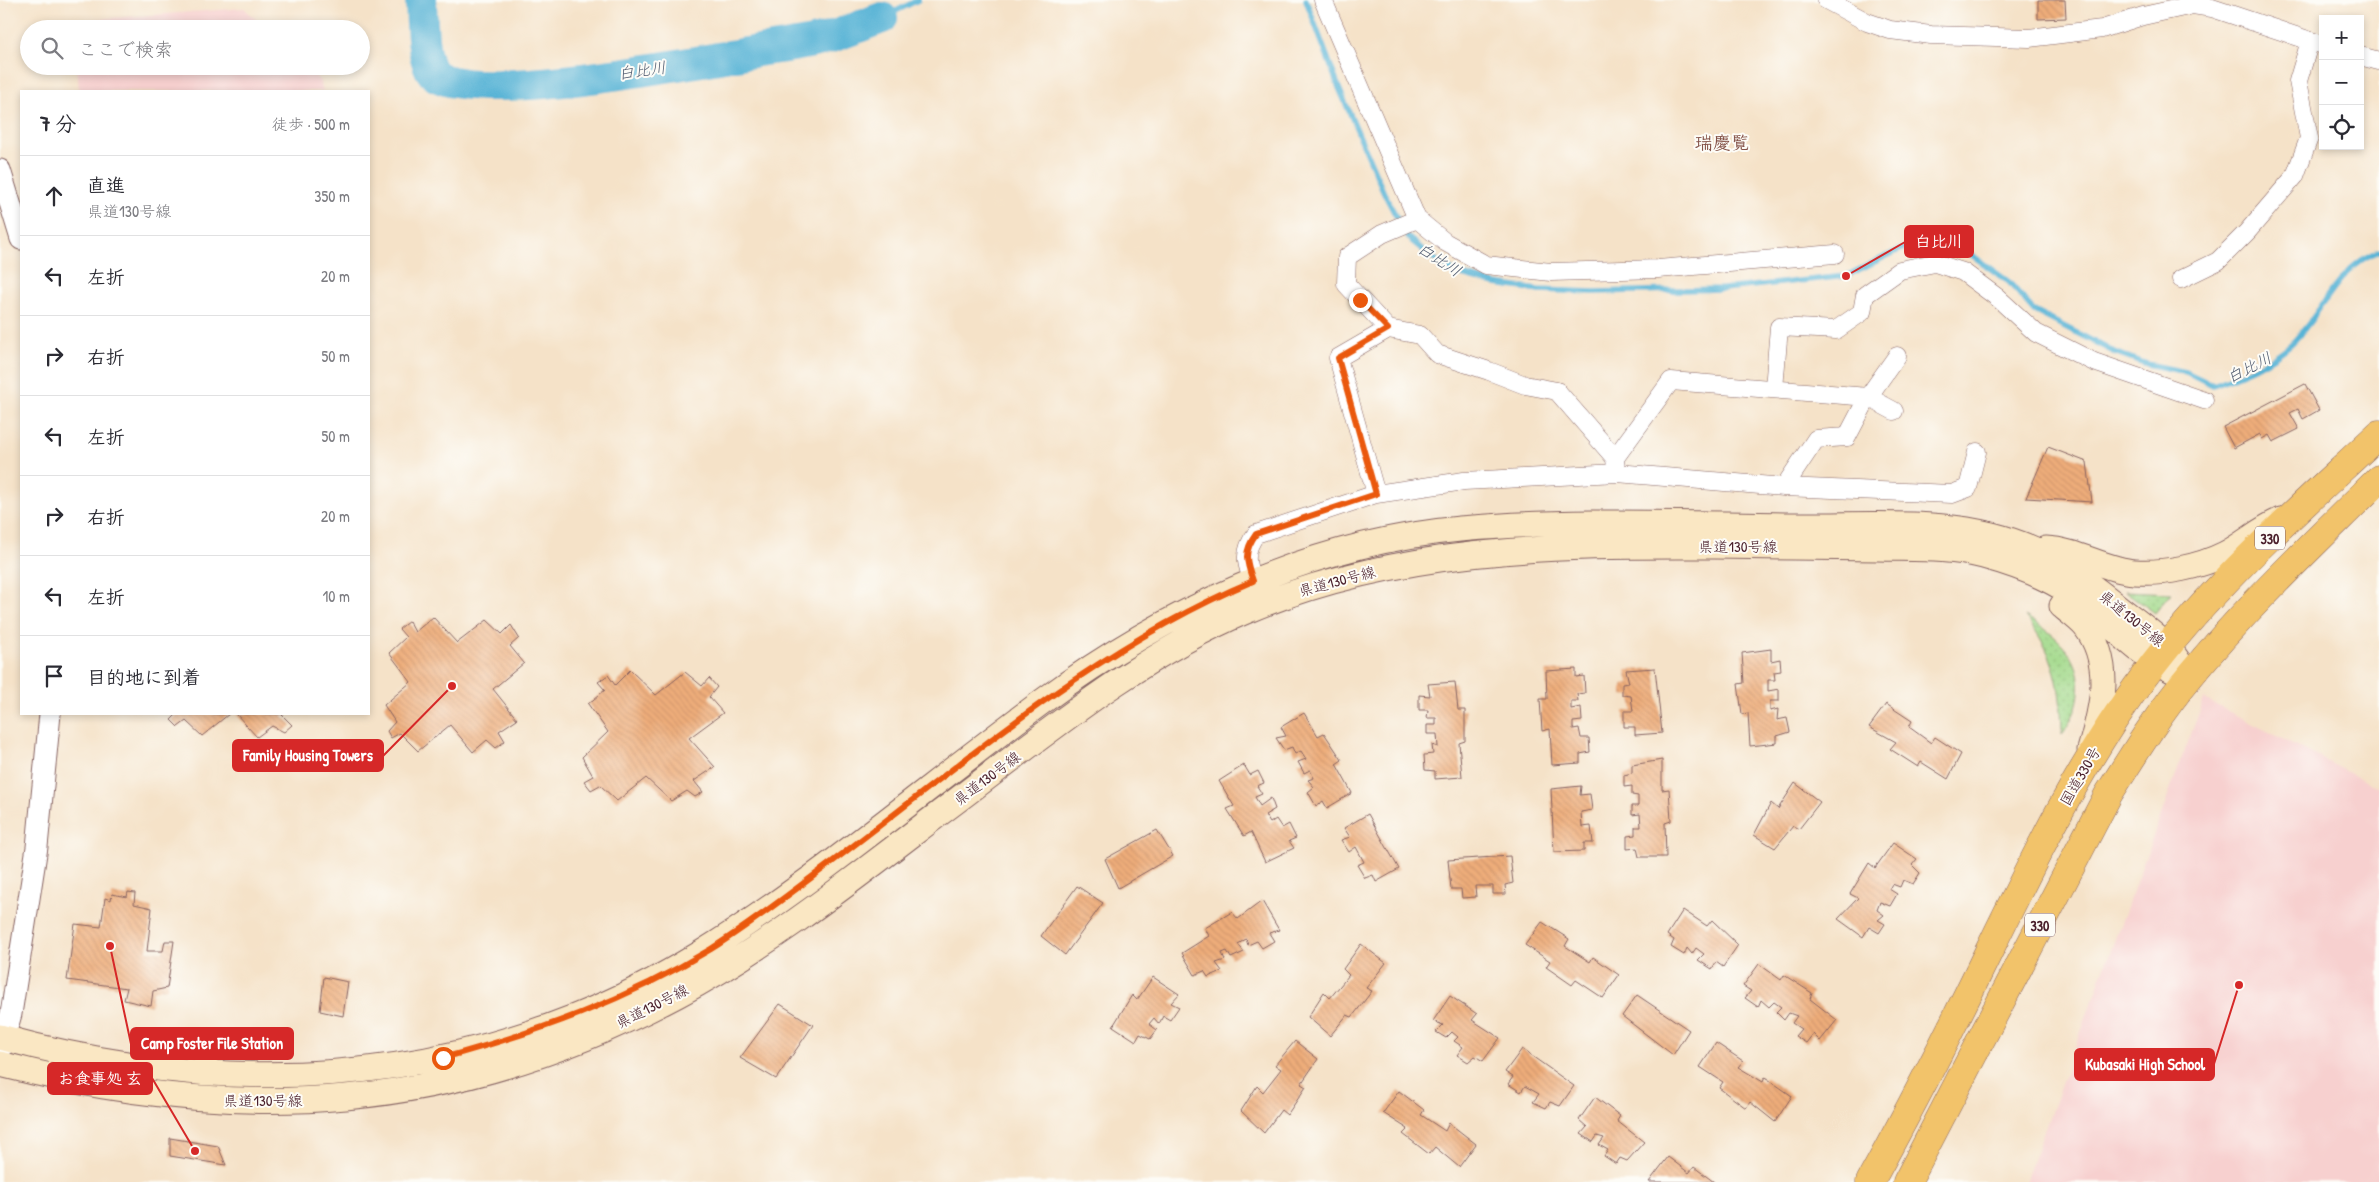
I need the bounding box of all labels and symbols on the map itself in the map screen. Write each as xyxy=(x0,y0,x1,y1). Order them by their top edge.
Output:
water label: 白比川 xyxy=(617,56,667,84)
district label: 瑞慶覧 xyxy=(1695,130,1749,155)
callout: 白比川 xyxy=(1905,226,1973,257)
text: 白比川 xyxy=(1915,230,1963,252)
water label: 白比川 xyxy=(1414,237,1466,281)
route end xyxy=(1349,289,1372,312)
water label: 白比川 xyxy=(2223,346,2275,388)
road number: 330 xyxy=(2255,526,2285,550)
street label: 県道130号線 xyxy=(1699,536,1777,557)
street label: 県道130号線 xyxy=(1296,561,1378,601)
street label: 県道130号線 xyxy=(2095,585,2169,651)
callout: Family Housing Towers xyxy=(233,740,383,771)
street label: 国道330号 xyxy=(2055,743,2105,809)
text: Family Housing Towers xyxy=(242,744,374,767)
street label: 県道130号線 xyxy=(949,746,1025,810)
road number: 330 xyxy=(2025,914,2055,936)
street label: 県道130号線 xyxy=(612,979,692,1033)
callout: Camp Foster File Station xyxy=(131,1028,293,1059)
text: Camp Foster File Station xyxy=(141,1032,283,1055)
route start xyxy=(432,1047,455,1070)
callout: Kubasaki High School xyxy=(2075,1049,2214,1080)
text: Kubasaki High School xyxy=(2085,1053,2206,1076)
callout: お食事処 玄 xyxy=(48,1063,152,1094)
text: お食事処 玄 xyxy=(58,1067,142,1089)
street label: 県道130号線 xyxy=(224,1090,302,1111)

